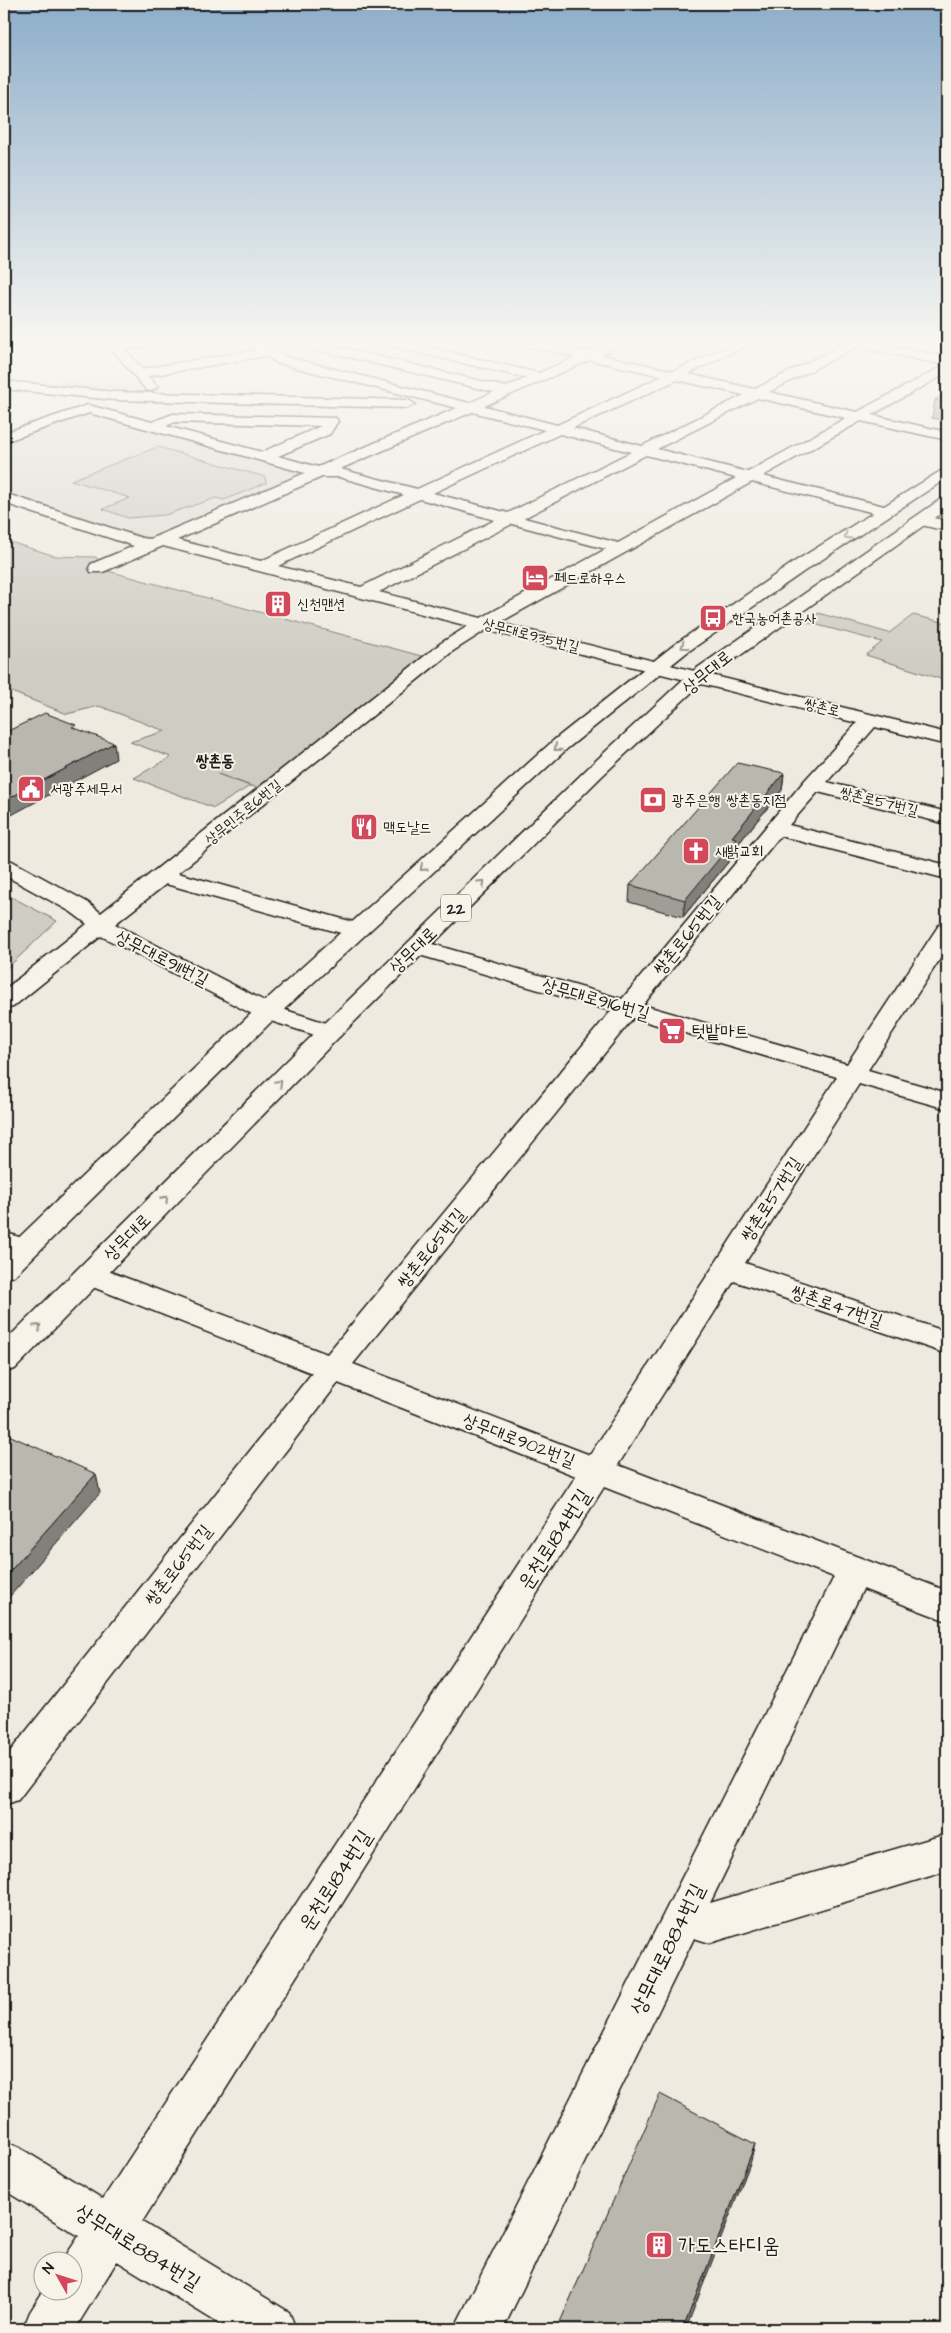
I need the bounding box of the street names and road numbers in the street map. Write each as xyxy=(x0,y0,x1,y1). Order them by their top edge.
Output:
street label: 상무대로935번길 xyxy=(480,613,582,658)
street label: 상무대로 xyxy=(677,644,738,700)
street label: 쌍촌로 xyxy=(802,693,842,722)
street label: 상무민주로6번길 xyxy=(200,775,286,850)
street label: 쌍촌로57번길 xyxy=(837,782,920,821)
street label: 쌍촌로65번길 xyxy=(647,890,728,981)
road number: 22 xyxy=(441,894,471,921)
street label: 상무대로 xyxy=(384,921,443,979)
street label: 상무대로911번길 xyxy=(111,924,213,993)
street label: 상무대로916번길 xyxy=(539,972,653,1027)
street label: 쌍촌로57번길 xyxy=(735,1152,808,1246)
street label: 쌍촌로65번길 xyxy=(391,1203,472,1294)
street label: 상무대로 xyxy=(98,1208,157,1267)
street label: 쌍촌로47번길 xyxy=(788,1279,887,1334)
street label: 상무대로902번길 xyxy=(459,1408,579,1474)
street label: 운천로184번길 xyxy=(511,1483,598,1595)
street label: 쌍촌로65번길 xyxy=(139,1519,218,1611)
street label: 운천로184번길 xyxy=(292,1824,379,1936)
street label: 상무대로884번길 xyxy=(623,1879,712,2020)
street label: 상무대로884번길 xyxy=(69,2197,206,2298)

